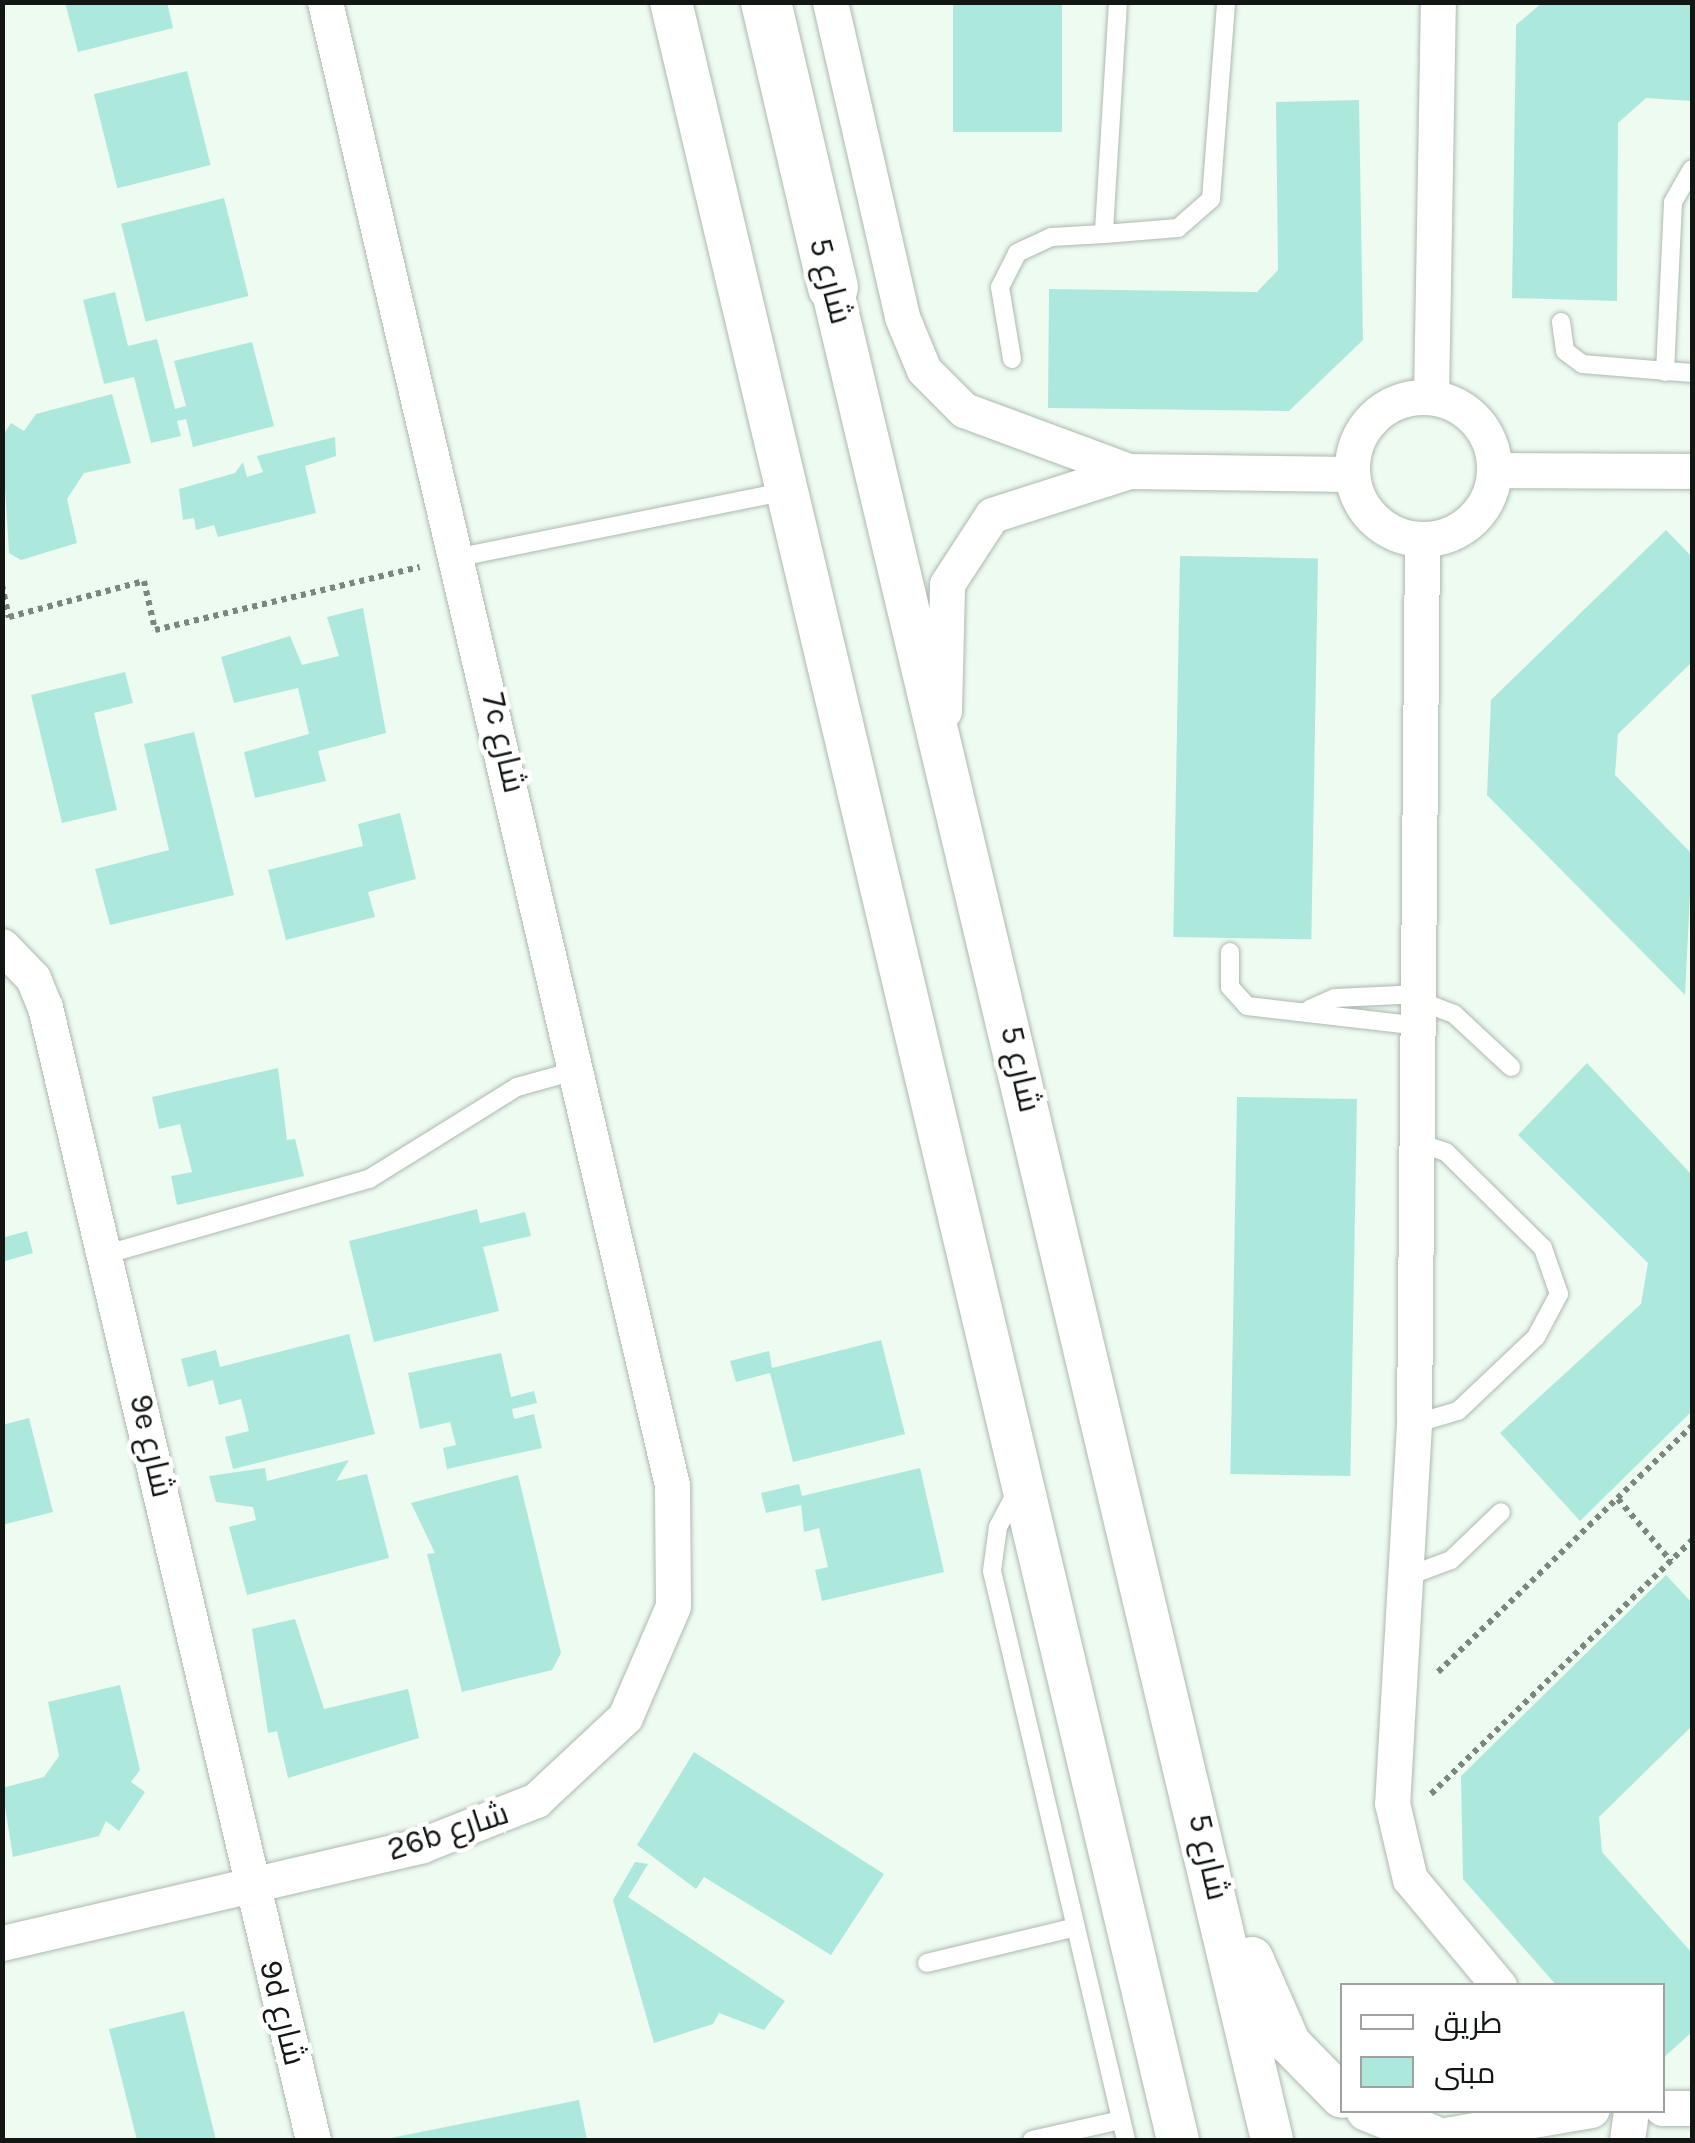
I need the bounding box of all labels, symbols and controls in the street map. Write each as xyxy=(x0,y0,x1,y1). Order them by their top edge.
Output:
street label: شارع 5 xyxy=(800,234,860,328)
street label: 7c شارع xyxy=(473,689,533,797)
street label: شارع 5 xyxy=(991,1022,1049,1116)
street label: 9e شارع xyxy=(121,1391,181,1501)
street label: 26b شارع xyxy=(382,1794,514,1870)
street label: شارع 5 xyxy=(1179,1810,1237,1904)
street label: 9d شارع xyxy=(250,1956,314,2070)
legend xyxy=(1340,1983,1665,2113)
text: طريق xyxy=(1434,2005,1503,2041)
text: مبنى xyxy=(1434,2055,1495,2091)

